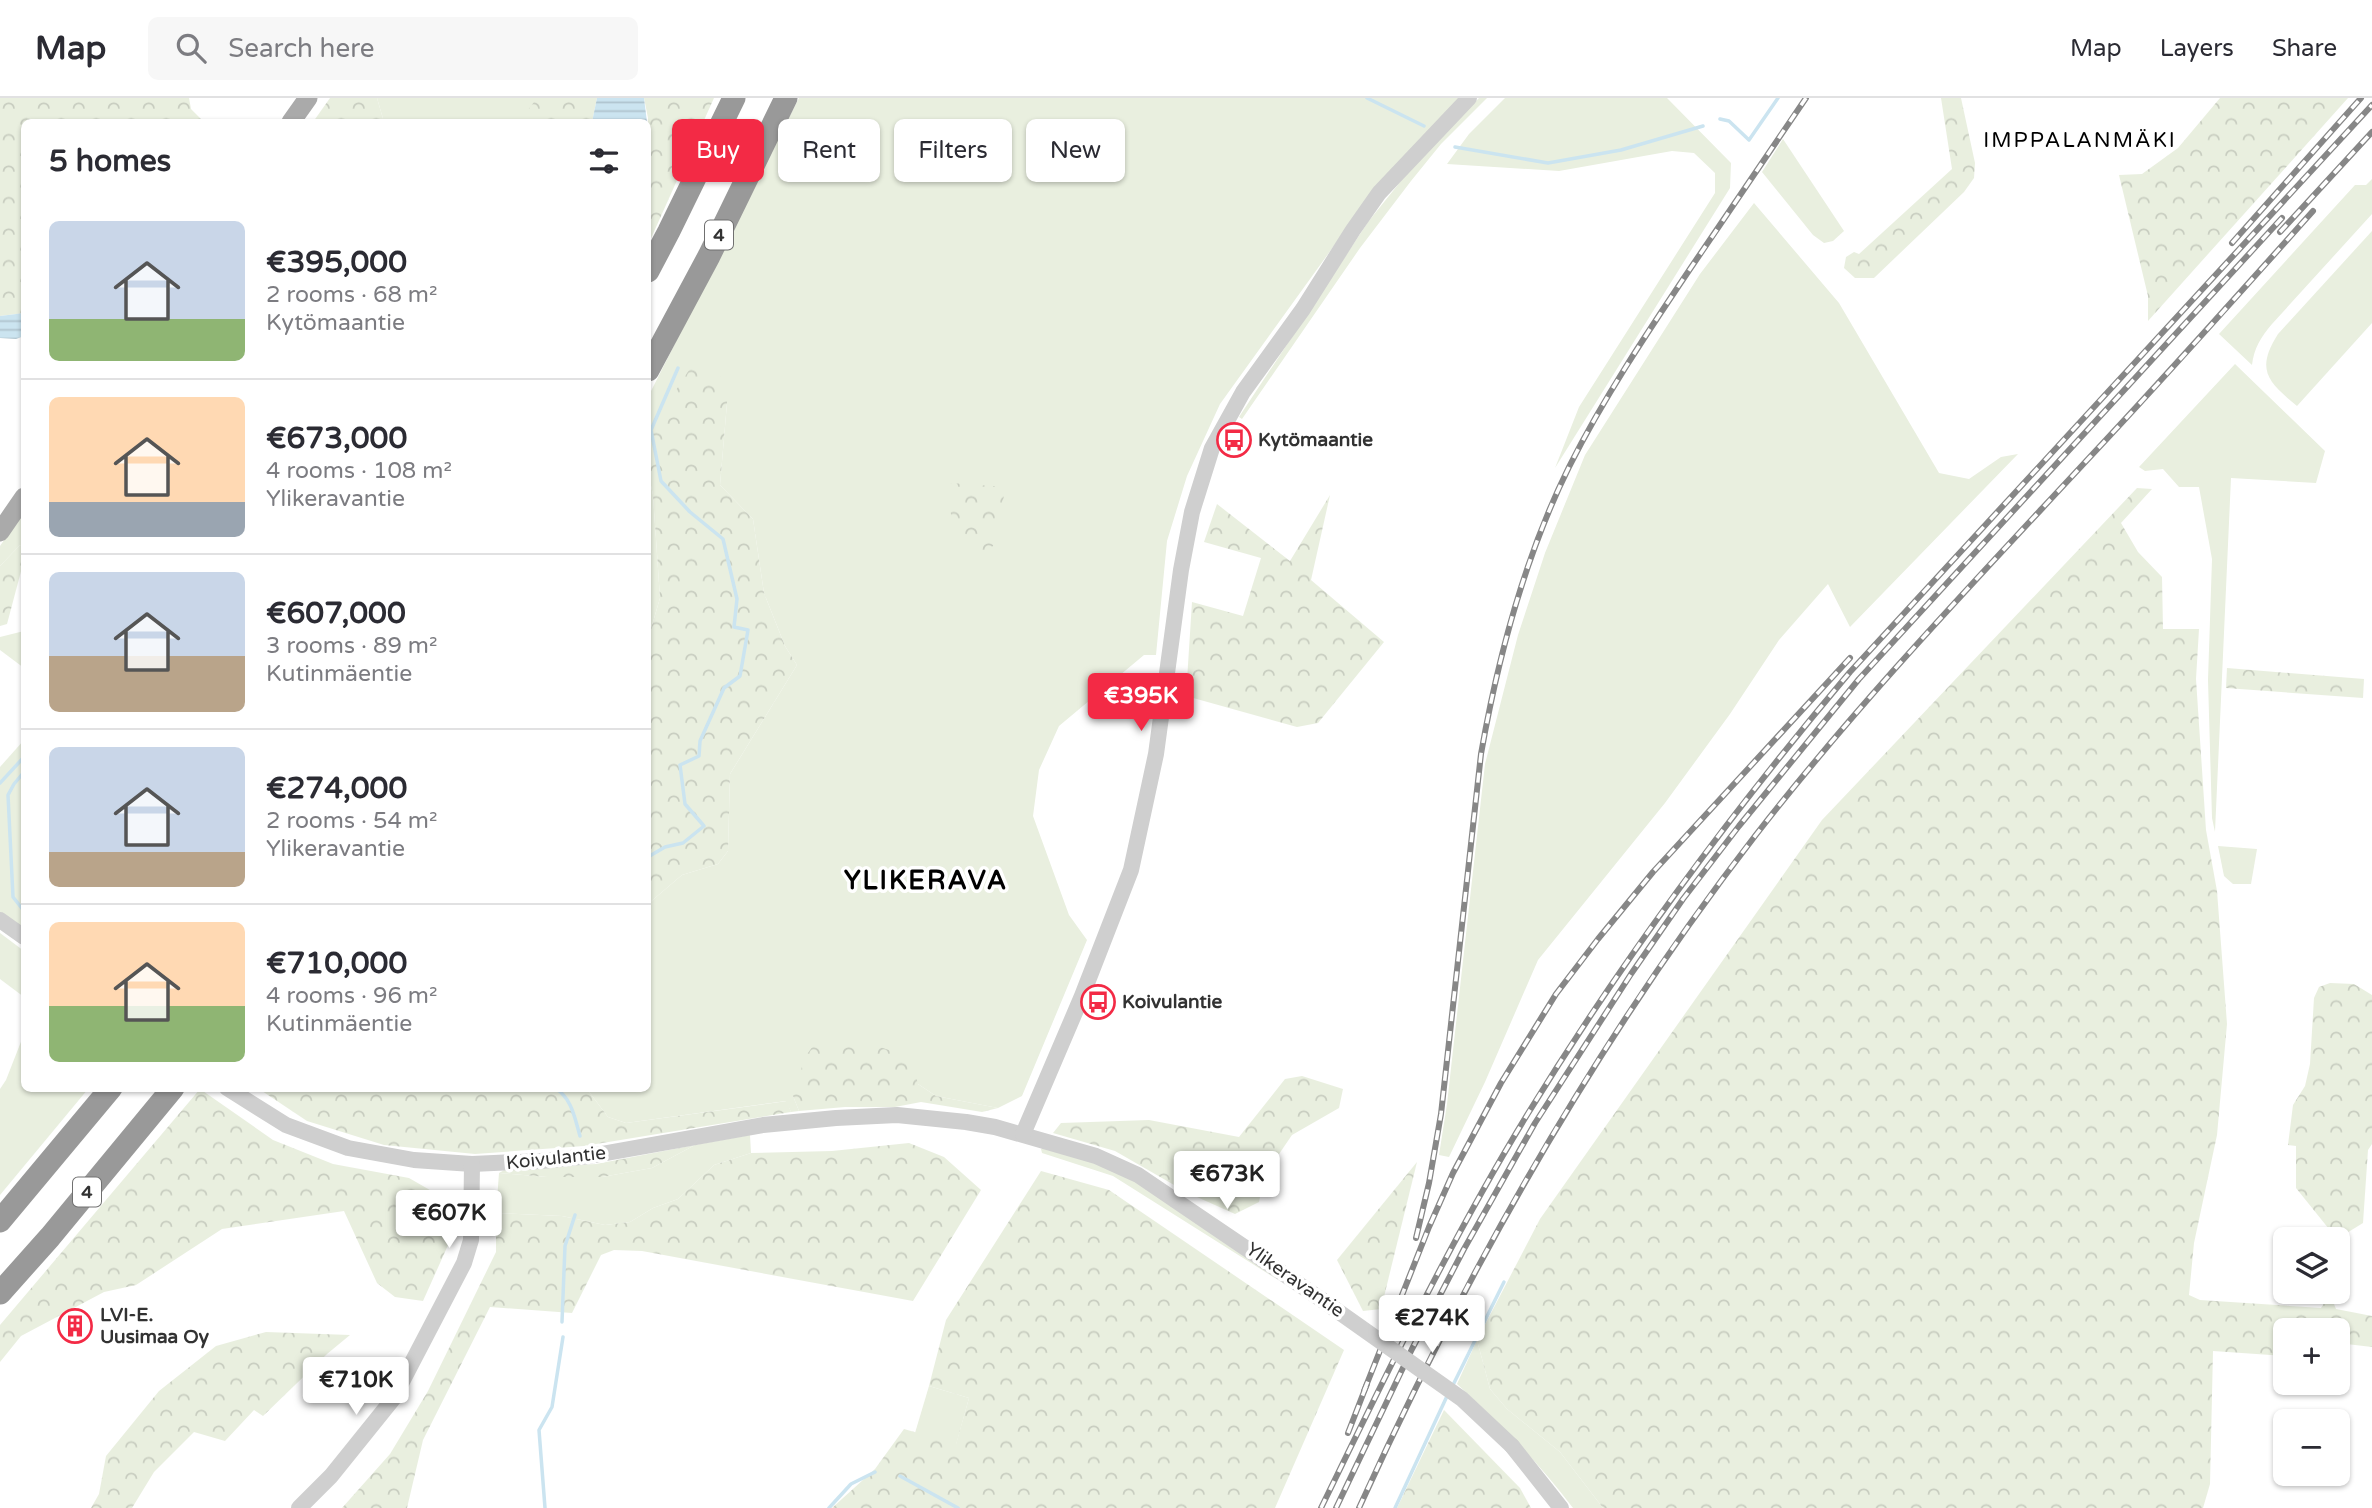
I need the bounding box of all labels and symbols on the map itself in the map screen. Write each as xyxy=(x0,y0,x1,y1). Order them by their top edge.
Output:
district label: IMPPALANMÄKI xyxy=(1983,128,2177,153)
road number: 4 xyxy=(705,220,733,250)
bus stop icon: Kytömaantie xyxy=(1215,421,1253,459)
place label: Kytömaantie xyxy=(1258,429,1373,452)
pin: €395K xyxy=(1092,674,1190,733)
district label: YLIKERAVA xyxy=(844,865,1008,896)
bus stop icon: Koivulantie xyxy=(1079,983,1117,1021)
place label: Koivulantie xyxy=(1122,991,1222,1013)
street label: Koivulantie xyxy=(505,1142,607,1174)
pin: €673K xyxy=(1178,1152,1276,1211)
road number: 4 xyxy=(73,1177,101,1206)
pin: €607K xyxy=(400,1190,498,1250)
street label: Ylikeravantie xyxy=(1242,1238,1348,1322)
pin: €274K xyxy=(1383,1296,1481,1355)
place label: LVI-E. Uusimaa Oy xyxy=(100,1304,210,1349)
building icon: LVI-E. Uusimaa Oy xyxy=(56,1307,94,1345)
pin: €710K xyxy=(307,1358,405,1417)

